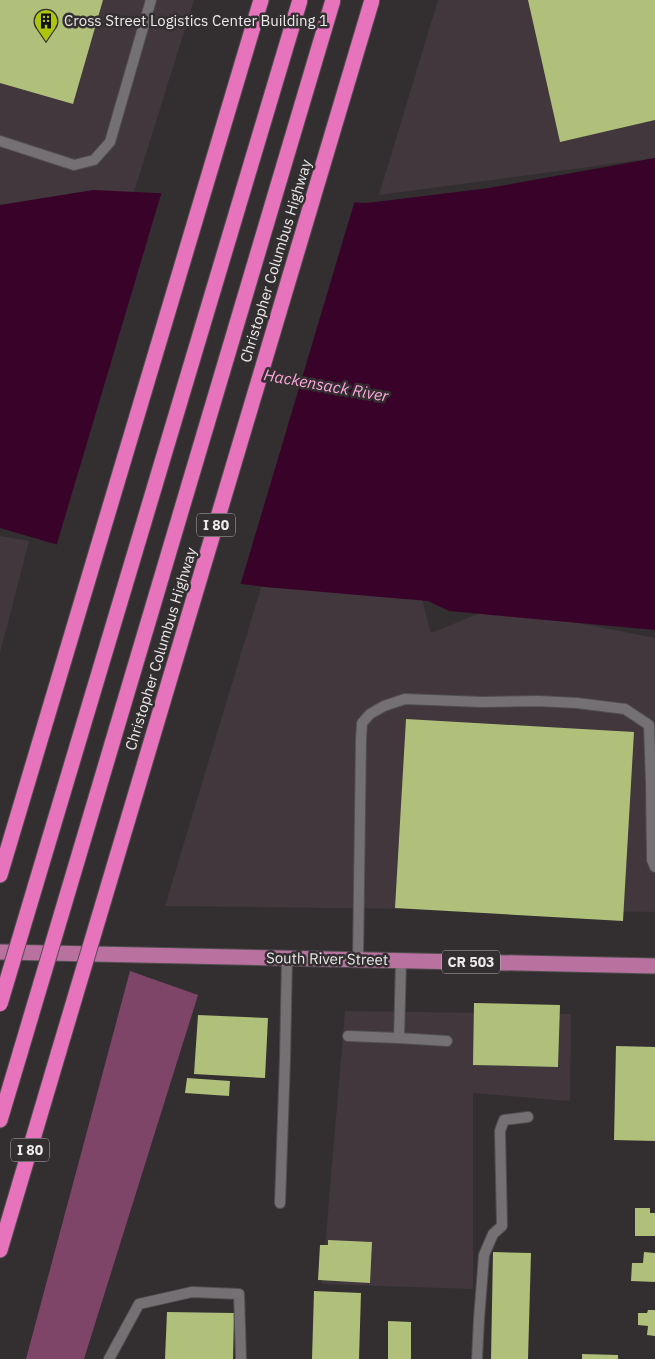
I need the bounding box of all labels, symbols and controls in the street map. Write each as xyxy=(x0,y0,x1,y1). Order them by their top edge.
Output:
building icon: Cross Street Logistics Center Building 1 xyxy=(33,8,59,42)
place label: Cross Street Logistics Center Building 1 xyxy=(64,11,328,30)
street label: Christopher Columbus Highway xyxy=(236,157,316,365)
water label: Hackensack River xyxy=(262,364,391,406)
road number: I 80 xyxy=(197,514,235,536)
street label: Christopher Columbus Highway xyxy=(121,545,201,753)
street label: South River Street xyxy=(266,948,388,969)
road number: CR 503 xyxy=(442,950,500,974)
road number: I 80 xyxy=(11,1138,49,1162)

